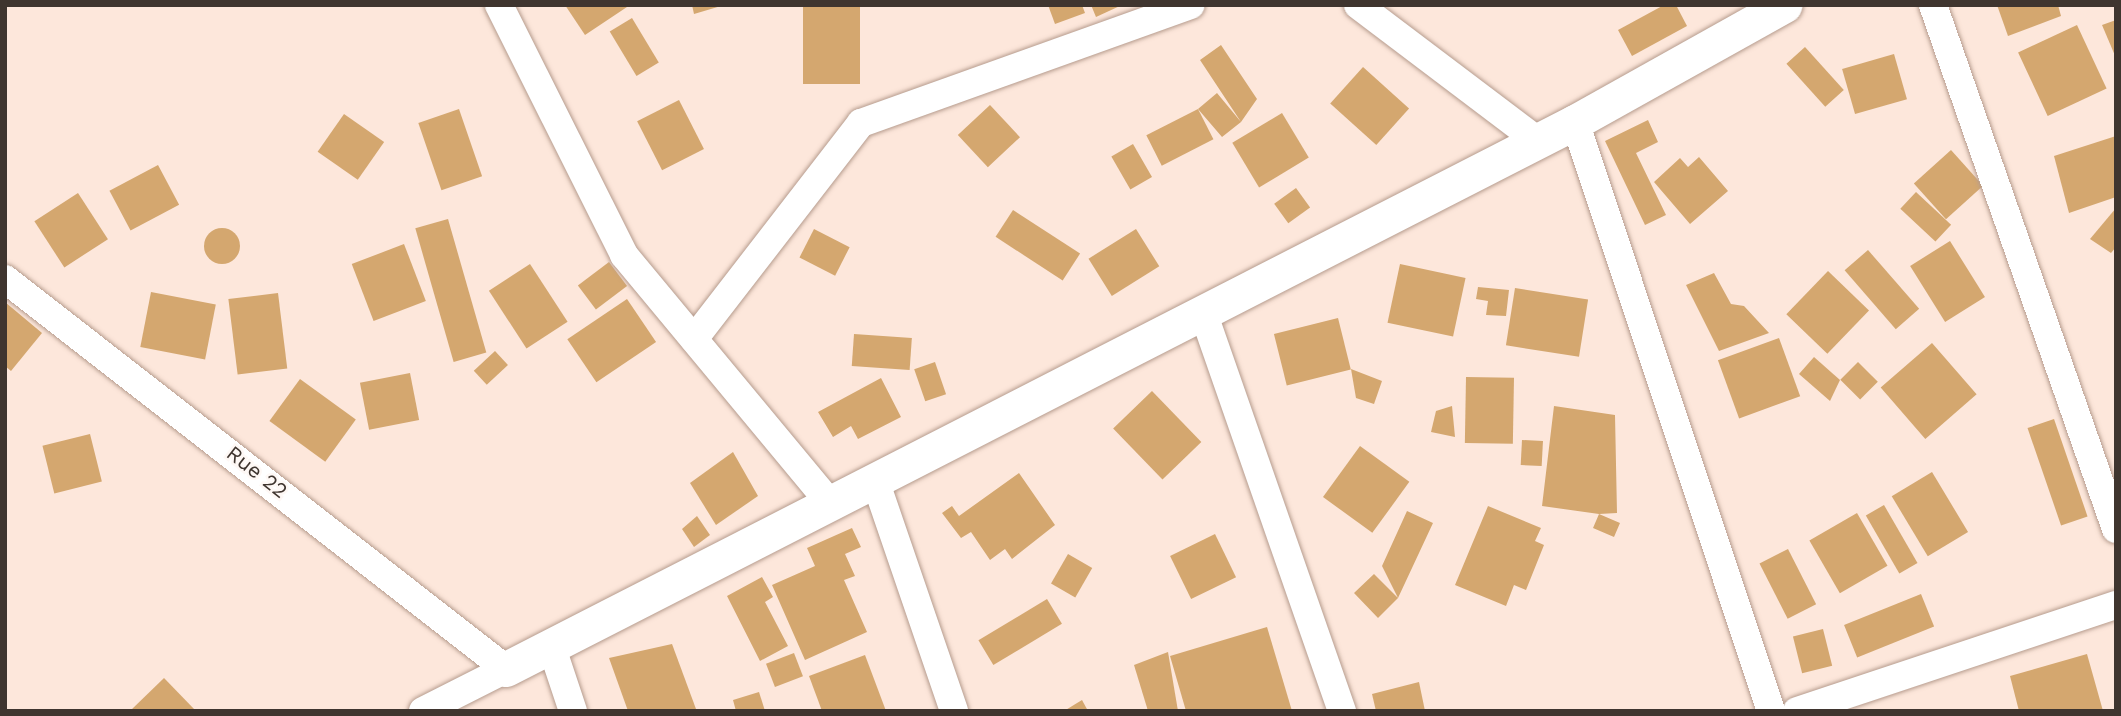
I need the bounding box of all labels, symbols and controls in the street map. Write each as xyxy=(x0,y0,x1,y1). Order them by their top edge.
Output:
street label: Rue 22 xyxy=(221,440,293,504)

